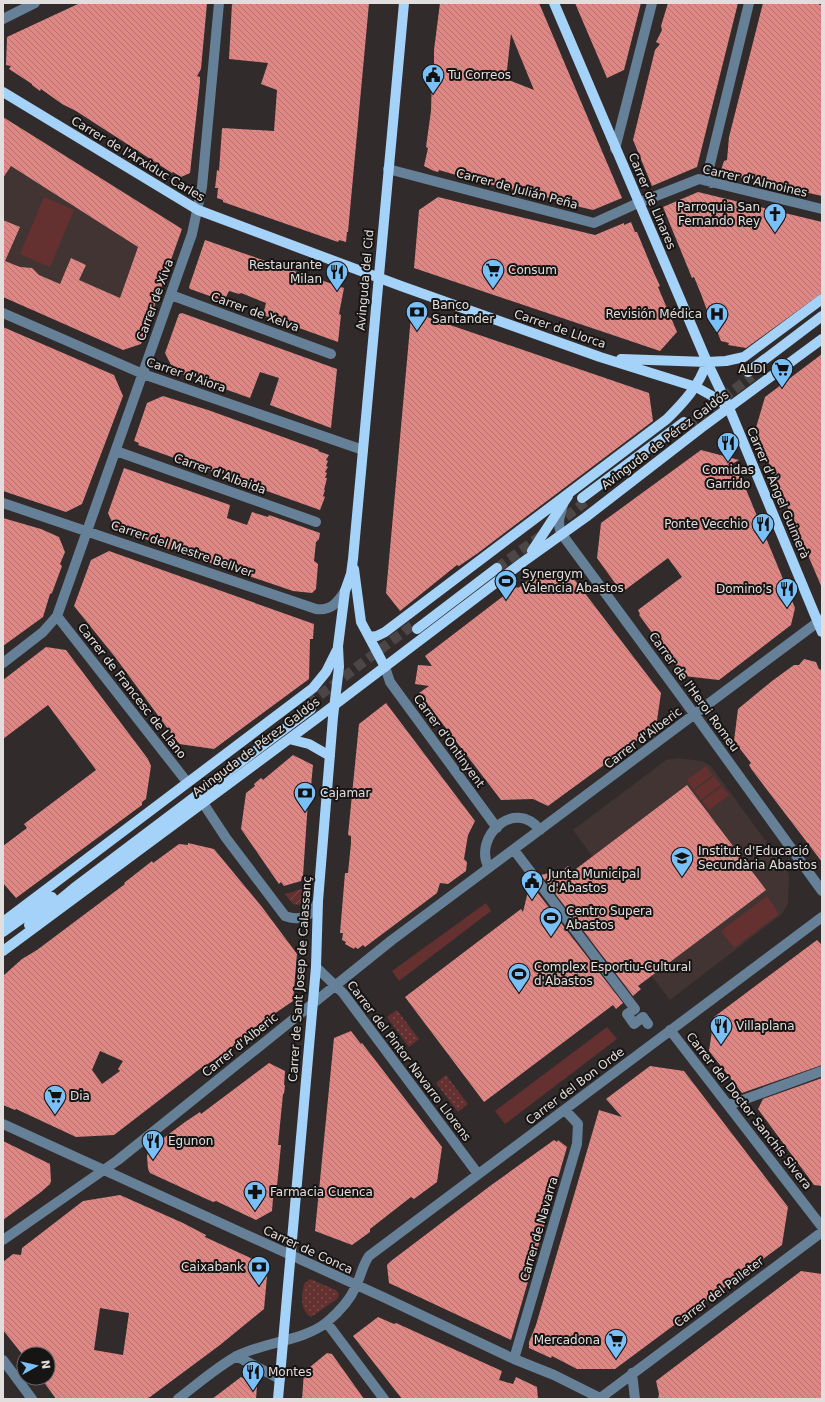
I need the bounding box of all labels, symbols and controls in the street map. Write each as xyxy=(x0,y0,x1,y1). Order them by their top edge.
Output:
public building icon: Tu Correos xyxy=(420,62,446,95)
place label: Tu Correos xyxy=(447,68,511,82)
street label: Carrer de l'Arxiduc Carles xyxy=(69,114,207,204)
street label: Carrer de Linares xyxy=(625,151,679,251)
street label: Carrer d'Almoines xyxy=(701,162,809,200)
street label: Carrer de Julián Peña xyxy=(454,166,580,212)
place label: Parroquia San Fernando Rey xyxy=(677,200,760,228)
church icon: Parroquia San Fernando Rey xyxy=(762,201,788,234)
street label: Avinguda del Cid xyxy=(354,229,376,331)
street label: Carrer de Xiva xyxy=(134,257,176,343)
supermarket icon: Consum xyxy=(480,257,506,290)
place label: Restaurante Milan xyxy=(249,258,322,286)
restaurant icon: Restaurante Milan xyxy=(324,259,350,292)
place label: Consum xyxy=(508,263,557,277)
street label: Carrer de Xelva xyxy=(209,290,301,334)
place label: Banco Santander xyxy=(432,298,494,326)
bank icon: Banco Santander xyxy=(404,299,430,332)
hospital icon: Revisión Médica xyxy=(704,301,730,334)
street label: Carrer de Llorca xyxy=(512,307,608,351)
place label: Revisión Médica xyxy=(605,307,702,321)
street label: Carrer d'Aiora xyxy=(144,355,228,395)
supermarket icon: ALDI xyxy=(769,356,795,389)
place label: ALDI xyxy=(738,362,766,376)
street label: Avinguda de Pérez Galdós xyxy=(599,387,731,493)
street label: Carrer d'Àngel Guimerà xyxy=(744,425,813,561)
restaurant icon: Comidas Garrido xyxy=(715,430,741,463)
street label: Carrer d'Albaida xyxy=(172,451,268,497)
place label: Comidas Garrido xyxy=(702,463,754,491)
restaurant icon: Ponte Vecchio xyxy=(750,511,776,544)
place label: Ponte Vecchio xyxy=(664,517,748,531)
street label: Carrer del Mestre Bellver xyxy=(109,518,255,580)
place label: Synergym Valencia Abastos xyxy=(522,567,624,595)
sports icon: Synergym Valencia Abastos xyxy=(493,568,519,601)
restaurant icon: Domino's xyxy=(774,576,800,609)
place label: Domino's xyxy=(716,582,772,596)
street label: Carrer de Francesc de Llano xyxy=(75,621,189,761)
street label: Carrer de l'Heroi Romeu xyxy=(646,630,742,754)
street label: Carrer d'Ontinyent xyxy=(411,692,488,791)
street label: Avinguda de Pérez Galdós xyxy=(190,694,322,800)
street label: Carrer d'Alberic xyxy=(601,704,685,772)
bank icon: Cajamar xyxy=(292,780,318,813)
place label: Cajamar xyxy=(320,786,370,800)
place label: Institut d'Educació Secundària Abastos xyxy=(698,844,817,872)
school or university icon: Institut d'Educació Secundària Abastos xyxy=(669,845,695,878)
place label: Junta Municipal d'Abastos xyxy=(547,867,640,895)
public building icon: Junta Municipal d'Abastos xyxy=(519,868,545,901)
street label: Carrer de Sant Josep de Calassanç xyxy=(286,876,314,1082)
place label: Centro Supera Abastos xyxy=(566,904,652,932)
sports icon: Centro Supera Abastos xyxy=(538,905,564,938)
place label: Complex Esportiu-Cultural d'Abastos xyxy=(534,960,691,988)
sports icon: Complex Esportiu-Cultural d'Abastos xyxy=(506,961,532,994)
street label: Carrer del Pintor Navarro Llorens xyxy=(344,978,474,1144)
street label: Carrer d'Alberic xyxy=(199,1010,281,1080)
restaurant icon: Villaplana xyxy=(708,1013,734,1046)
place label: Villaplana xyxy=(736,1019,795,1033)
street label: Carrer del Doctor Sanchís Sivera xyxy=(683,1030,815,1192)
street label: Carrer del Bon Orde xyxy=(523,1044,627,1128)
supermarket icon: Dia xyxy=(42,1083,68,1116)
place label: Dia xyxy=(70,1089,90,1103)
restaurant icon: Egunon xyxy=(140,1128,166,1161)
place label: Egunon xyxy=(168,1134,213,1148)
street label: Carrer de Navarra xyxy=(517,1175,561,1283)
pharmacy icon: Farmacia Cuenca xyxy=(242,1179,268,1212)
place label: Farmacia Cuenca xyxy=(270,1185,373,1199)
street label: Carrer de Conca xyxy=(261,1223,355,1277)
bank icon: Caixabank xyxy=(246,1254,272,1287)
street label: Carrer del Palleter xyxy=(671,1254,767,1330)
place label: Caixabank xyxy=(181,1260,244,1274)
supermarket icon: Mercadona xyxy=(603,1327,629,1360)
place label: Mercadona xyxy=(534,1333,600,1347)
north arrow xyxy=(16,1346,56,1386)
text: N xyxy=(38,1359,52,1370)
restaurant icon: Montes xyxy=(240,1359,266,1392)
place label: Montes xyxy=(268,1365,312,1379)

